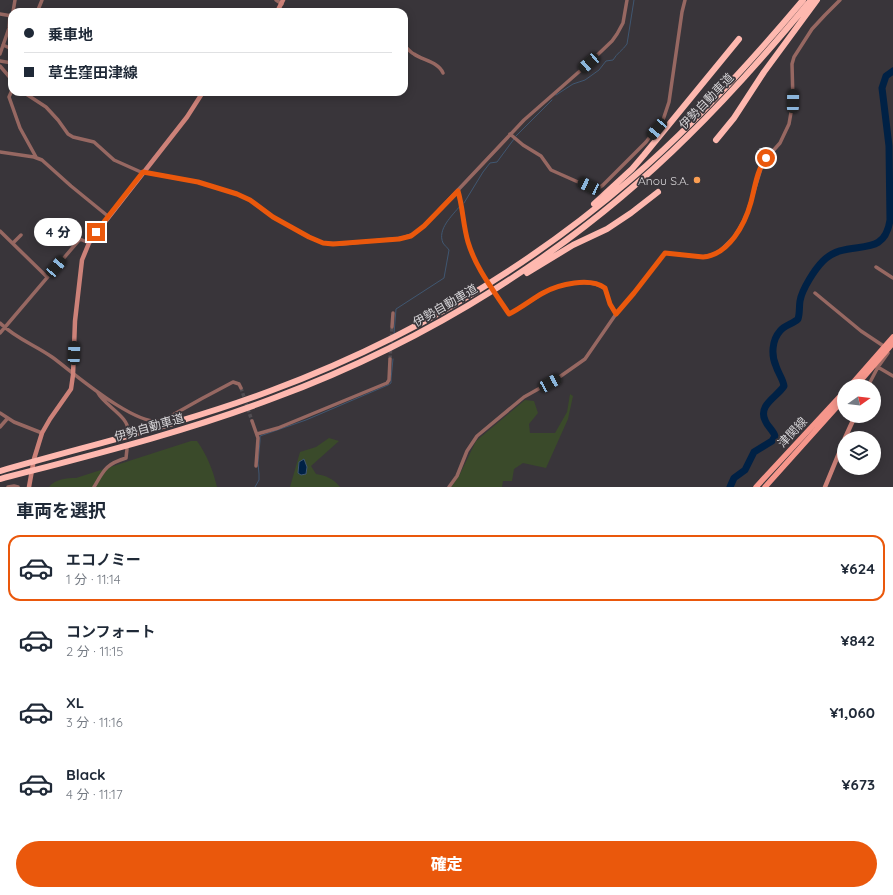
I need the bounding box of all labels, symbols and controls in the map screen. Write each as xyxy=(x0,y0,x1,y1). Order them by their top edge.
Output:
text: 乗車地 xyxy=(48,25,93,44)
car xyxy=(576,51,602,75)
text: 草生窪田津線 xyxy=(48,63,138,82)
street label: 伊勢自動車道 xyxy=(676,70,736,132)
car xyxy=(787,89,799,113)
car xyxy=(645,116,669,142)
route start xyxy=(757,149,775,167)
place label: Anou S.A. xyxy=(638,173,689,188)
car xyxy=(576,175,602,197)
marker: Anou S.A. xyxy=(692,175,702,185)
callout: 4 分 xyxy=(34,218,82,246)
route end xyxy=(87,223,105,241)
text: 4 分 xyxy=(46,224,70,240)
car xyxy=(44,254,68,280)
street label: 伊勢自動車道 xyxy=(410,281,480,329)
car xyxy=(68,341,80,365)
car xyxy=(537,372,563,394)
north arrow xyxy=(837,379,881,423)
map controls xyxy=(837,379,881,475)
street label: 伊勢自動車道 xyxy=(112,410,186,444)
street label: 津関線 xyxy=(774,414,810,450)
button: layers xyxy=(837,431,881,475)
text: 車両を選択 xyxy=(16,499,106,522)
icon: car xyxy=(18,550,54,586)
text: エコノミー xyxy=(66,550,141,569)
text: ¥624 xyxy=(840,559,875,578)
text: 1 分 · 11:14 xyxy=(66,571,121,587)
icon: car xyxy=(18,622,54,658)
text: コンフォート xyxy=(66,622,156,641)
text: ¥842 xyxy=(840,631,875,650)
text: 2 分 · 11:15 xyxy=(66,643,123,659)
text: XL xyxy=(66,693,84,712)
icon: car xyxy=(18,694,54,730)
text: ¥1,060 xyxy=(829,703,875,722)
text: 3 分 · 11:16 xyxy=(66,714,123,730)
text: Black xyxy=(66,765,106,784)
icon: car xyxy=(18,766,54,802)
text: ¥673 xyxy=(841,775,875,794)
text: 4 分 · 11:17 xyxy=(66,786,123,802)
button: 確定 xyxy=(16,841,877,887)

